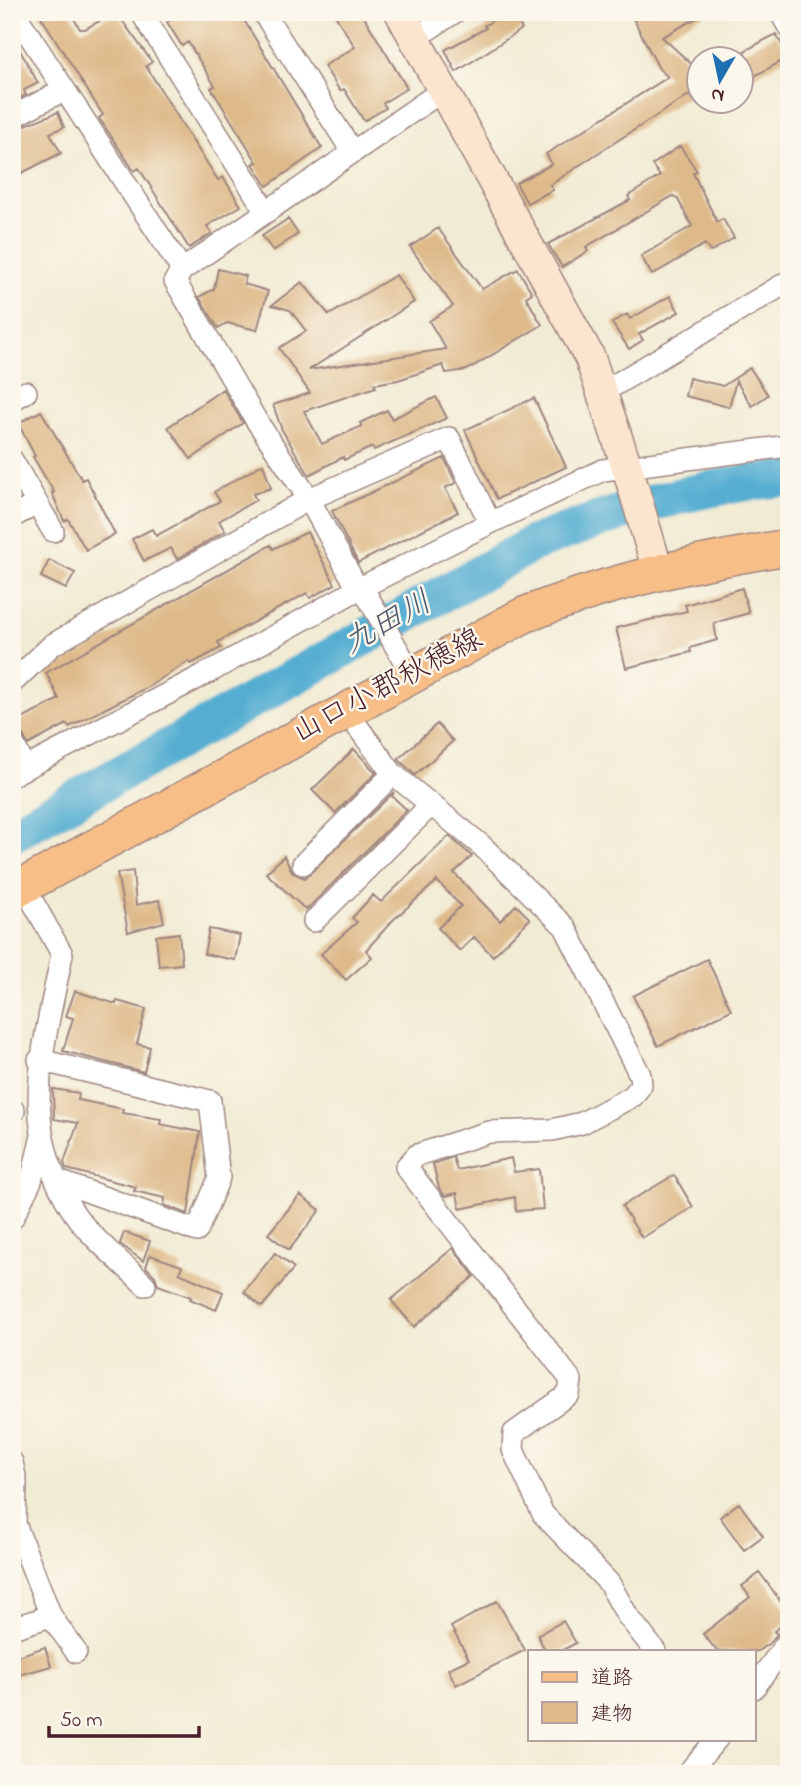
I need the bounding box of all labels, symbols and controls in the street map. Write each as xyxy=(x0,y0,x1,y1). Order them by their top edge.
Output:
north arrow xyxy=(686,46,756,116)
text: N xyxy=(709,80,726,109)
water label: 九田川 xyxy=(335,580,441,668)
street label: 山口小郡秋穂線 xyxy=(285,618,491,756)
legend xyxy=(528,1650,756,1740)
text: 道路 xyxy=(591,1664,633,1694)
scale bar xyxy=(49,1695,200,1739)
text: 建物 xyxy=(591,1700,633,1730)
text: 50 m xyxy=(60,1706,103,1736)

